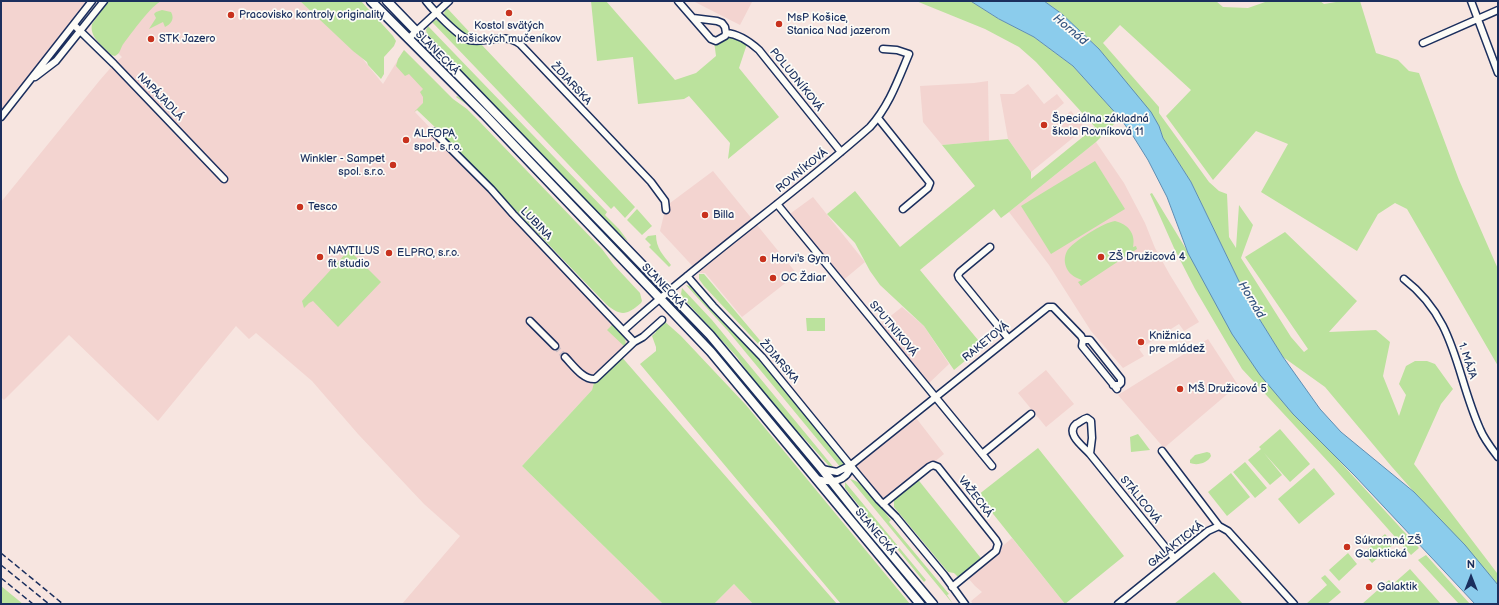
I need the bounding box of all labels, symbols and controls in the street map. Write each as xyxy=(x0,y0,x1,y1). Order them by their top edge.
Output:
place label: Pracovisko kontroly originality xyxy=(239,8,385,22)
marker: Kostol svätých košických mučeníkov xyxy=(504,8,514,18)
marker: Pracovisko kontroly originality xyxy=(226,10,236,20)
place label: MsP Košice, Stanica Nad jazerom xyxy=(787,11,890,37)
water label: Hornád xyxy=(1050,11,1090,49)
place label: Kostol svätých košických mučeníkov xyxy=(457,19,561,45)
marker: MsP Košice, Stanica Nad jazerom xyxy=(774,19,784,29)
street label: SLANECKÁ xyxy=(412,28,462,78)
place label: STK Jazero xyxy=(159,32,215,46)
marker: STK Jazero xyxy=(146,34,156,44)
street label: POLUDNÍKOVÁ xyxy=(767,46,825,114)
street label: ŽDIARSKA xyxy=(548,60,594,108)
street label: NAPÁJADLÁ xyxy=(134,70,186,124)
place label: Špeciálna základná škola Rovníková 11 xyxy=(1052,112,1149,138)
marker: Špeciálna základná škola Rovníková 11 xyxy=(1039,120,1049,130)
place label: ALFOPA, spol. s r.o. xyxy=(414,127,462,153)
marker: ALFOPA, spol. s r.o. xyxy=(401,135,411,145)
street label: ROVNÍKOVÁ xyxy=(774,146,830,196)
place label: Winkler - Sampet spol. s.r.o. xyxy=(300,152,385,178)
marker: Winkler - Sampet spol. s.r.o. xyxy=(388,160,398,170)
place label: Tesco xyxy=(308,200,338,214)
marker: Tesco xyxy=(295,202,305,212)
street label: LUBINA xyxy=(517,205,555,243)
place label: Billa xyxy=(713,208,734,222)
marker: Billa xyxy=(700,210,710,220)
place label: NAYTILUS fit studio xyxy=(328,244,379,270)
place label: ELPRO, s.r.o. xyxy=(397,246,459,260)
marker: ELPRO, s.r.o. xyxy=(384,248,394,258)
place label: ZŠ Družicová 4 xyxy=(1109,250,1185,264)
marker: NAYTILUS fit studio xyxy=(315,252,325,262)
place label: Horvi's Gym xyxy=(771,252,830,266)
marker: ZŠ Družicová 4 xyxy=(1096,252,1106,262)
marker: Horvi's Gym xyxy=(758,254,768,264)
street label: SLANECKÁ xyxy=(639,261,687,311)
place label: OC Ždiar xyxy=(781,271,826,285)
marker: OC Ždiar xyxy=(768,273,778,283)
water label: Hornád xyxy=(1234,279,1268,321)
street label: SPUTNIKOVÁ xyxy=(866,299,920,359)
street label: RAKETOVÁ xyxy=(960,319,1012,365)
place label: Knižnica pre mládež xyxy=(1149,329,1205,355)
marker: Knižnica pre mládež xyxy=(1136,337,1146,347)
street label: ŽDIARSKA xyxy=(757,338,801,386)
street label: 1. MÁJA xyxy=(1455,341,1479,381)
place label: MŠ Družicová 5 xyxy=(1188,382,1267,396)
marker: MŠ Družicová 5 xyxy=(1175,384,1185,394)
street label: VAŽECKÁ xyxy=(955,474,995,520)
street label: STÁLICOVÁ xyxy=(1117,474,1163,526)
street label: SLANECKÁ xyxy=(852,506,898,558)
street label: GALAKTICKÁ xyxy=(1146,519,1206,571)
place label: Súkromná ZŠ Galaktická xyxy=(1355,534,1422,560)
marker: Súkromná ZŠ Galaktická xyxy=(1342,542,1352,552)
north arrow xyxy=(1451,557,1491,597)
text: N xyxy=(1467,558,1475,571)
place label: Galaktik xyxy=(1377,580,1417,594)
marker: Galaktik xyxy=(1364,582,1374,592)

